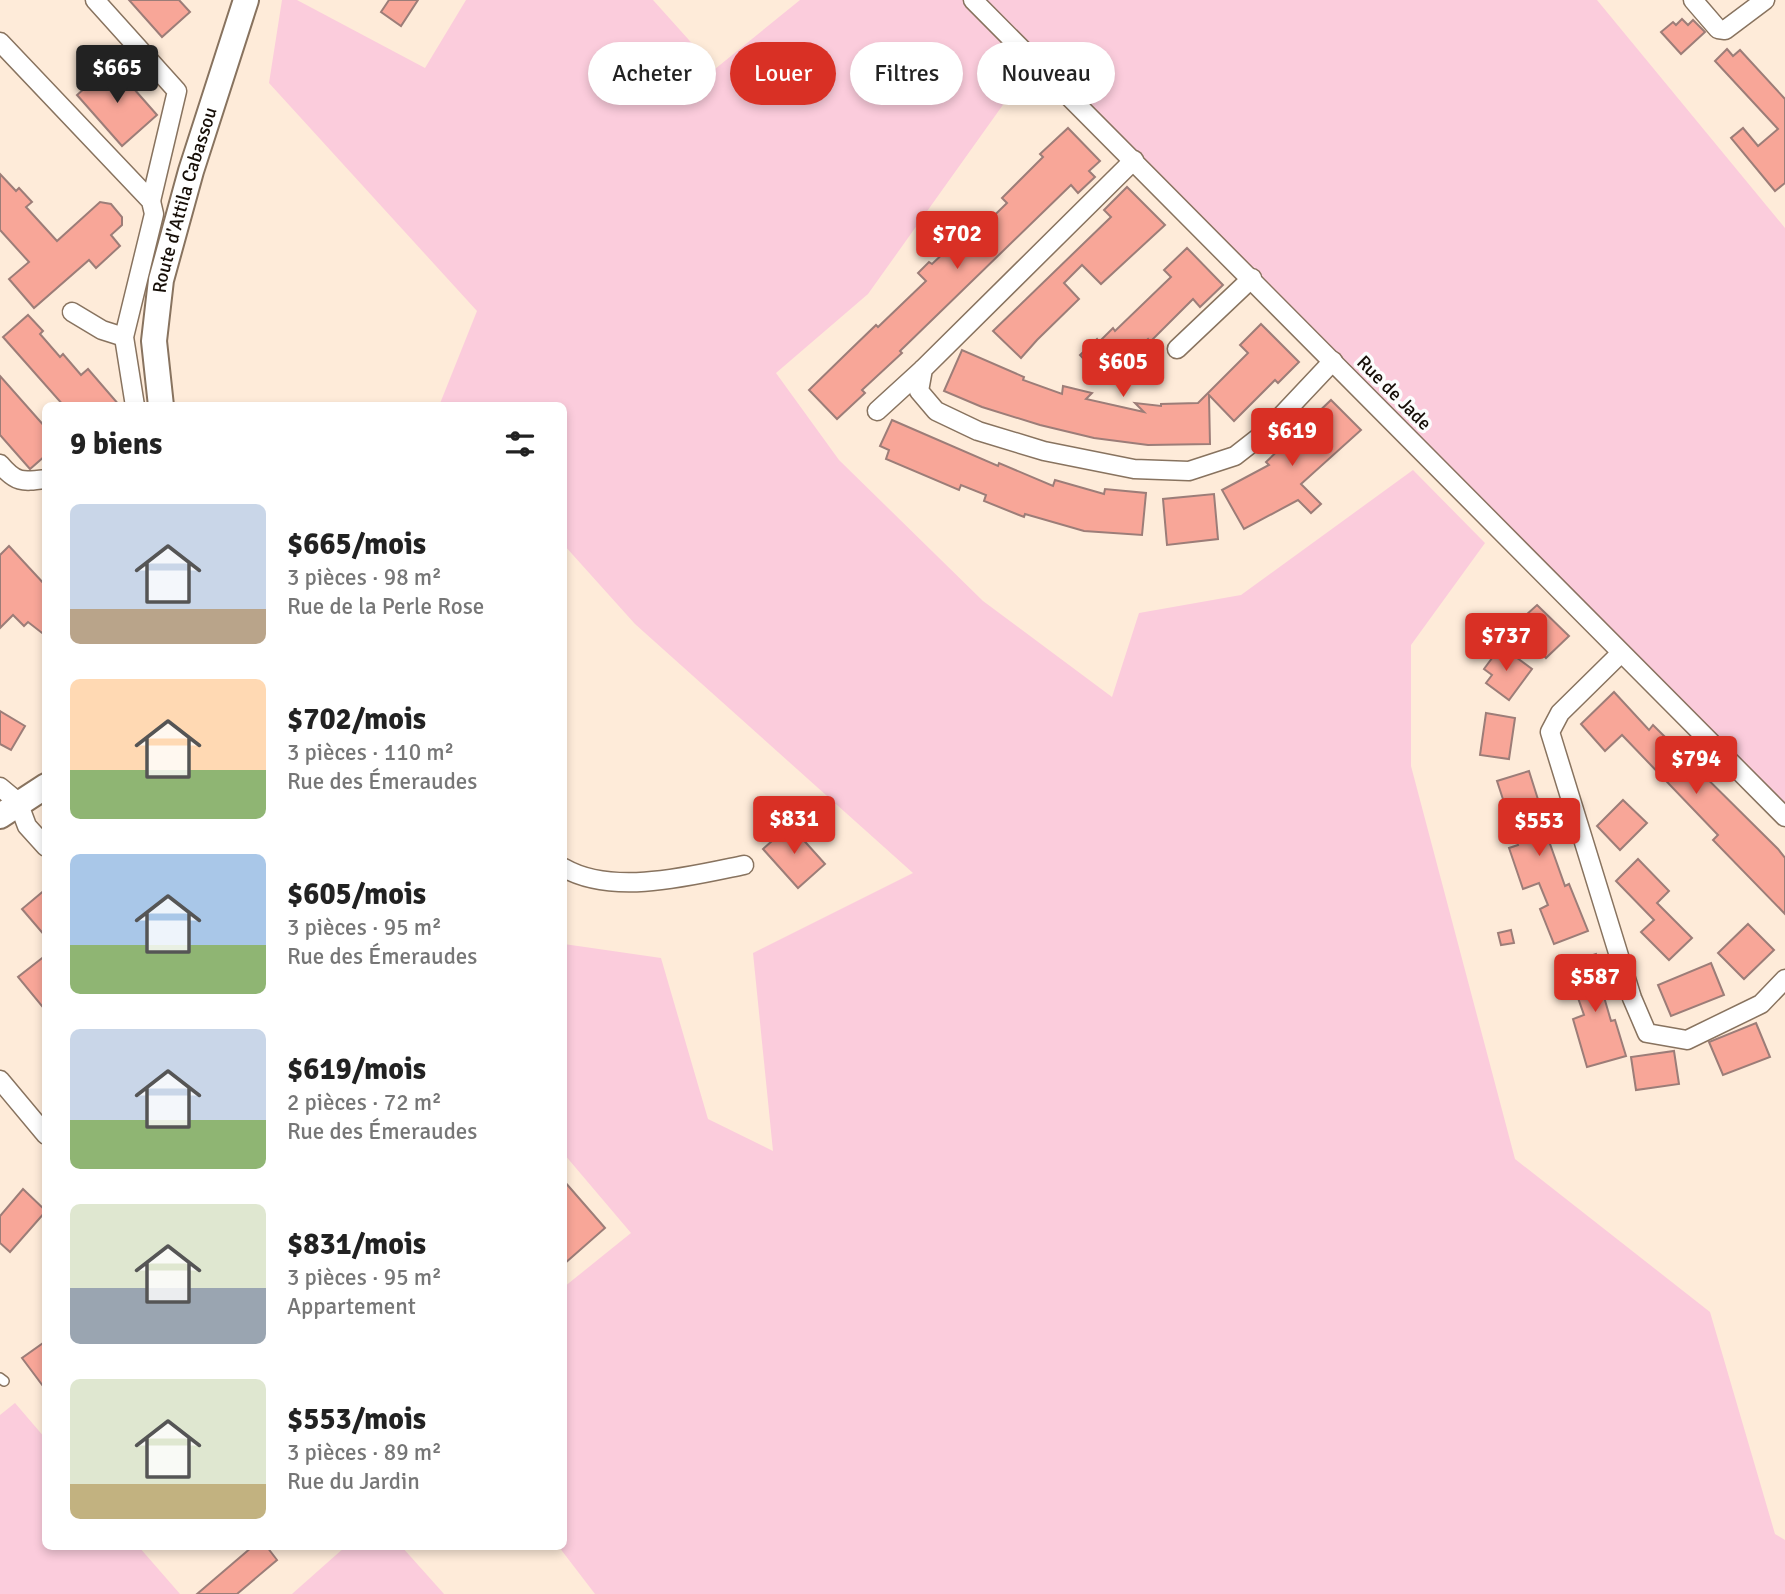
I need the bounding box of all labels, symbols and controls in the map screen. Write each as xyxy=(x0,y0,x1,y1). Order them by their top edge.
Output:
chip: Acheter xyxy=(588,42,716,105)
chip: Louer xyxy=(730,42,836,105)
chip: Filtres xyxy=(850,42,963,105)
chip: Nouveau xyxy=(977,42,1115,105)
pin: $665 xyxy=(76,46,158,105)
text: $665 xyxy=(92,53,142,82)
street label: Route d'Attila Cabassou xyxy=(148,104,223,294)
pin: $702 xyxy=(916,212,998,271)
text: $702 xyxy=(932,219,982,248)
pin: $605 xyxy=(1082,340,1164,399)
text: $605 xyxy=(1098,347,1148,376)
street label: Rue de Jade xyxy=(1352,351,1436,435)
pin: $619 xyxy=(1251,408,1333,468)
text: $619 xyxy=(1267,416,1317,445)
icon: filters xyxy=(501,425,539,463)
text: 9 biens xyxy=(70,426,162,463)
text: $665/mois xyxy=(287,526,426,563)
icon: home xyxy=(126,532,210,616)
text: 3 pièces · 98 m² xyxy=(287,563,442,592)
text: Rue de la Perle Rose xyxy=(287,592,484,621)
pin: $737 xyxy=(1465,614,1547,673)
text: $737 xyxy=(1481,621,1531,650)
text: $702/mois xyxy=(287,701,426,738)
icon: home xyxy=(126,707,210,791)
pin: $794 xyxy=(1655,736,1737,796)
text: 3 pièces · 110 m² xyxy=(287,738,454,767)
text: $794 xyxy=(1671,744,1721,773)
text: Rue des Émeraudes xyxy=(287,767,477,796)
pin: $831 xyxy=(753,796,835,856)
pin: $553 xyxy=(1498,798,1580,858)
text: $831 xyxy=(769,804,819,833)
text: $553 xyxy=(1514,806,1564,835)
text: $605/mois xyxy=(287,876,426,913)
icon: home xyxy=(126,882,210,966)
text: 3 pièces · 95 m² xyxy=(287,913,442,942)
text: Rue des Émeraudes xyxy=(287,942,477,971)
pin: $587 xyxy=(1554,954,1636,1014)
text: $587 xyxy=(1570,962,1620,991)
text: $619/mois xyxy=(287,1051,426,1088)
icon: home xyxy=(126,1057,210,1141)
text: 2 pièces · 72 m² xyxy=(287,1088,442,1117)
text: Rue des Émeraudes xyxy=(287,1117,477,1146)
text: $831/mois xyxy=(287,1226,426,1263)
icon: home xyxy=(126,1232,210,1316)
text: 3 pièces · 95 m² xyxy=(287,1263,442,1292)
text: Appartement xyxy=(287,1292,416,1321)
text: $553/mois xyxy=(287,1401,426,1438)
icon: home xyxy=(126,1407,210,1491)
text: 3 pièces · 89 m² xyxy=(287,1438,442,1467)
text: Rue du Jardin xyxy=(287,1467,420,1496)

